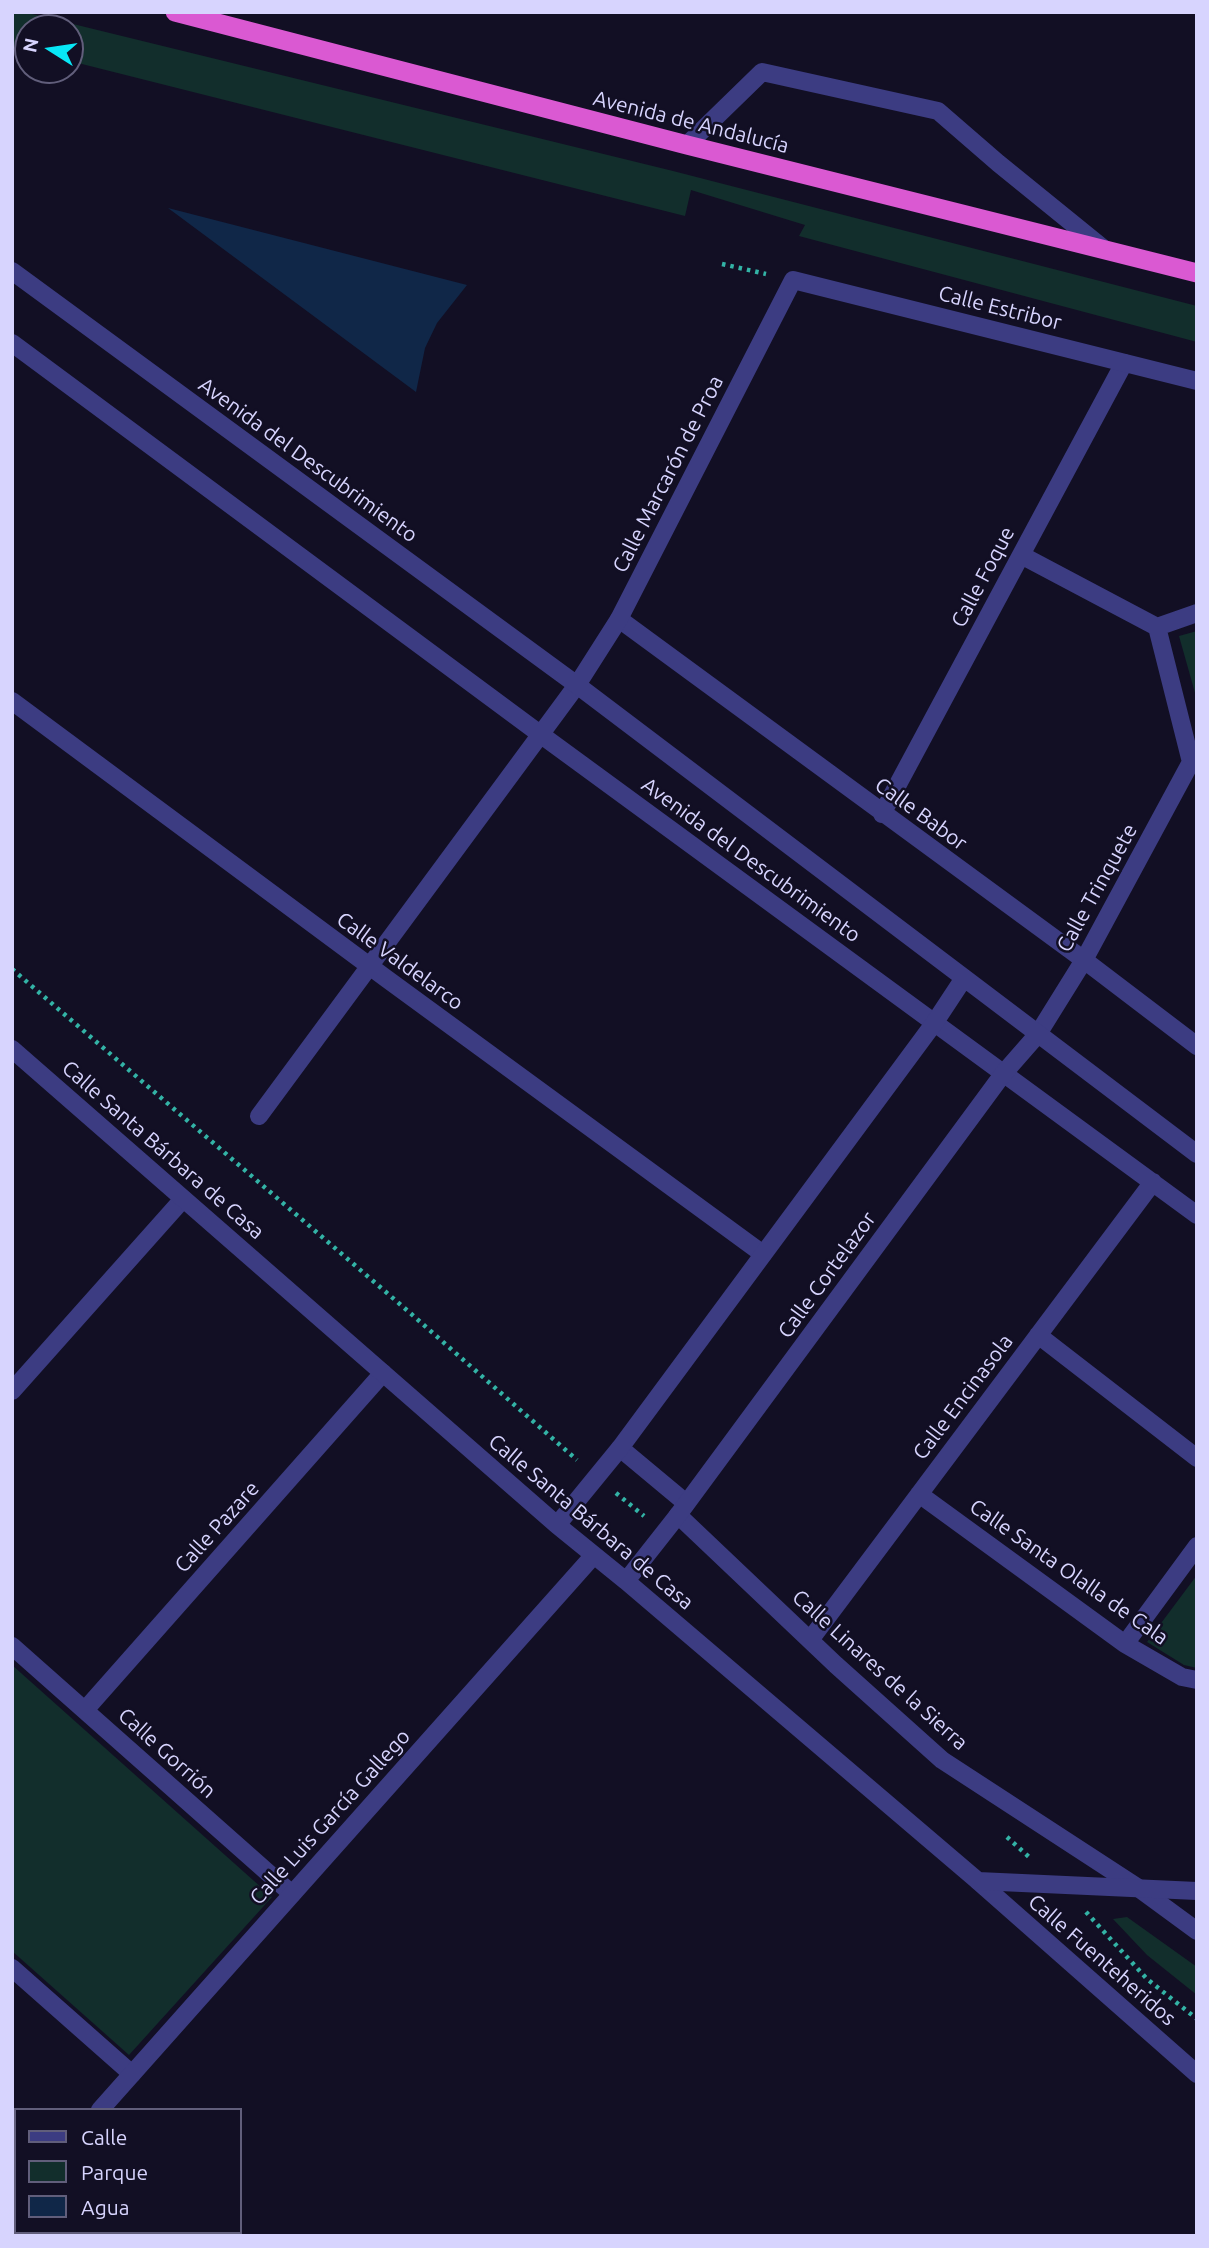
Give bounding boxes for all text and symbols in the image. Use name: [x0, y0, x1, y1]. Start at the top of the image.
north arrow: [14, 14, 84, 84]
text: N: [18, 36, 43, 54]
street label: Avenida de Andalucía: [591, 85, 791, 159]
street label: Calle Estribor: [936, 281, 1064, 335]
street label: Calle Marcarón de Proa: [607, 371, 729, 577]
street label: Avenida del Descubrimiento: [194, 372, 422, 548]
street label: Calle Foque: [946, 522, 1020, 632]
street label: Avenida del Descubrimiento: [637, 772, 865, 948]
street label: Calle Babor: [870, 772, 972, 856]
street label: Calle Trinquete: [1051, 819, 1143, 957]
street label: Calle Valdelarco: [332, 907, 468, 1015]
street label: Calle Santa Bárbara de Casa: [57, 1055, 269, 1245]
street label: Calle Cortelazor: [773, 1207, 881, 1343]
street label: Calle Encinasola: [908, 1329, 1018, 1465]
street label: Calle Santa Bárbara de Casa: [483, 1429, 699, 1615]
street label: Calle Pazare: [169, 1476, 265, 1578]
street label: Calle Santa Olalla de Cala: [965, 1494, 1173, 1650]
street label: Calle Linares de la Sierra: [787, 1585, 973, 1755]
street label: Calle Gorrión: [113, 1703, 221, 1803]
street label: Calle Luis García Gallego: [244, 1724, 416, 1910]
street label: Calle Fuenteheridos: [1023, 1889, 1181, 2031]
legend: [14, 2108, 242, 2234]
text: Calle: [81, 2125, 127, 2149]
text: Parque: [81, 2160, 148, 2184]
text: Agua: [81, 2195, 130, 2219]

